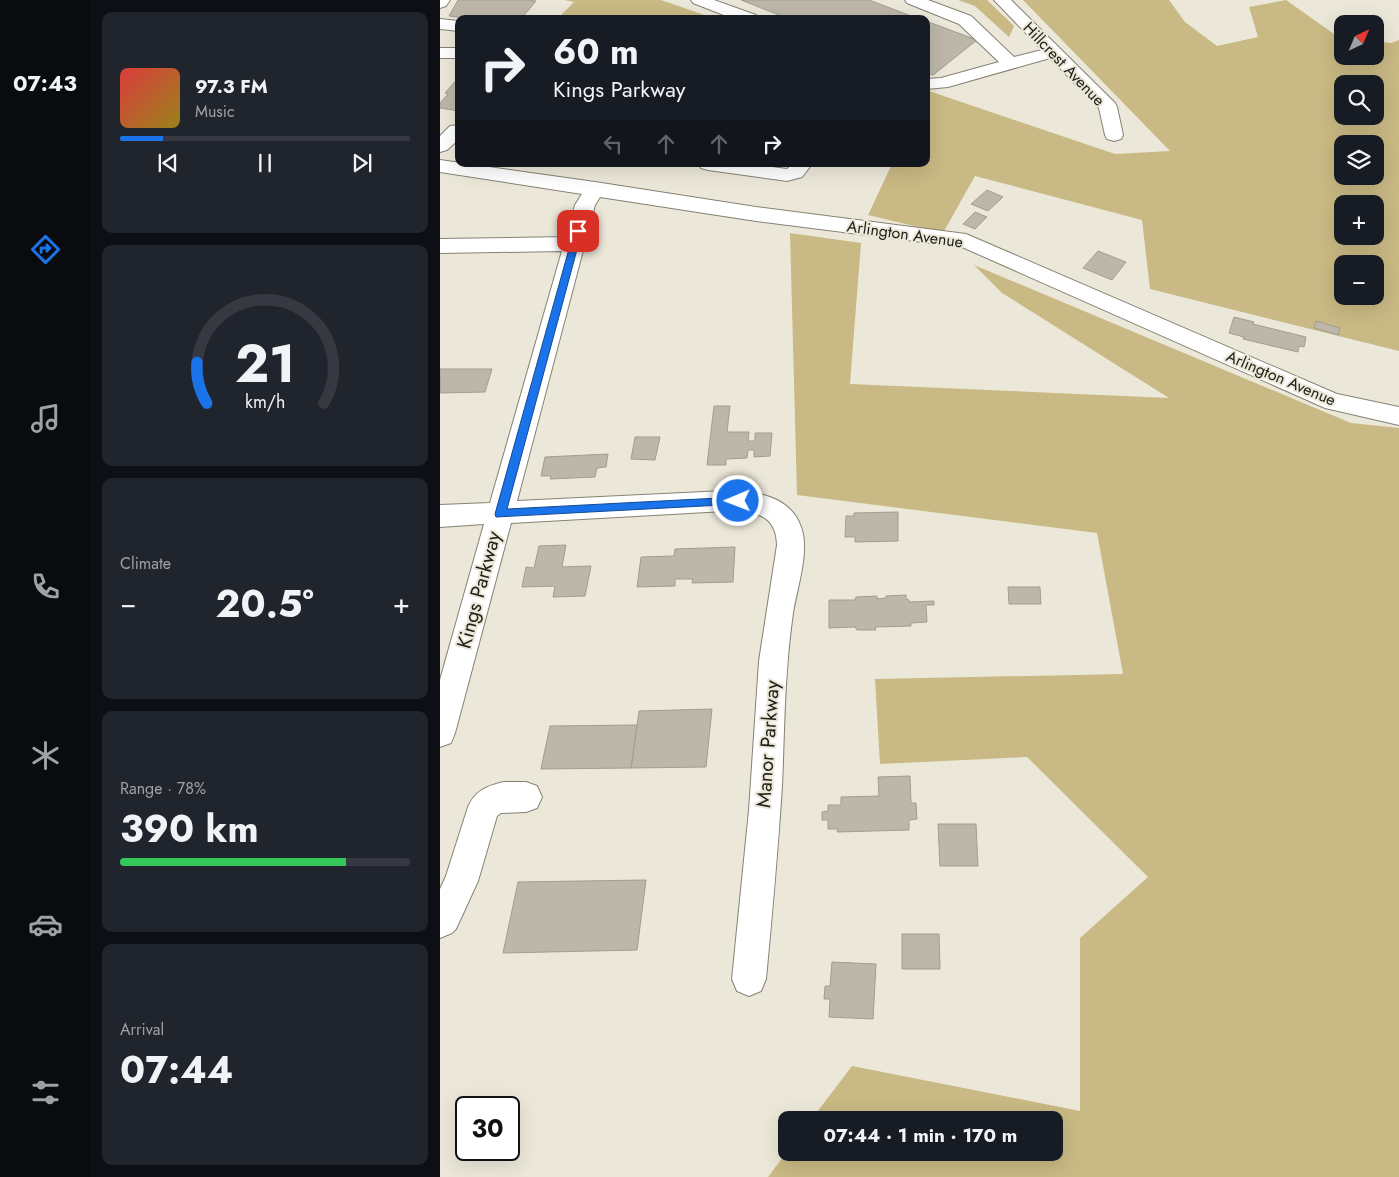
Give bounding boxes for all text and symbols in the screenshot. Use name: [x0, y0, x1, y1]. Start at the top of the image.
north arrow: [1334, 15, 1384, 65]
map controls: [1334, 15, 1384, 305]
street label: Hillcrest Avenue: [1018, 17, 1110, 111]
text: 60 m: [553, 27, 639, 77]
icon: right: [470, 35, 535, 100]
text: 07:43: [13, 67, 77, 99]
text: 97.3 FM: [195, 73, 268, 100]
text: Kings Parkway: [553, 73, 685, 105]
button: search: [1334, 75, 1384, 125]
text: Music: [195, 100, 235, 123]
icon: left: [599, 130, 627, 158]
icon: ahead: [652, 130, 680, 158]
icon: ahead: [705, 130, 733, 158]
icon: right: [758, 130, 786, 158]
button: layers: [1334, 135, 1384, 185]
icon: previous: [154, 149, 182, 177]
icon: pause: [251, 149, 279, 177]
icon: next: [348, 149, 376, 177]
button: +: [1334, 195, 1384, 245]
pin: [557, 210, 599, 252]
street label: Arlington Avenue: [845, 214, 965, 254]
icon: arrive: [564, 217, 592, 245]
icon: directions: [28, 232, 63, 267]
button: −: [1334, 255, 1384, 305]
text: 21: [235, 326, 295, 402]
street label: Arlington Avenue: [1223, 345, 1339, 411]
text: km/h: [245, 389, 285, 415]
icon: music: [28, 401, 63, 436]
position arrow: [711, 474, 763, 526]
street label: Kings Parkway: [449, 528, 509, 652]
text: Climate: [120, 552, 171, 575]
icon: phone: [28, 569, 63, 604]
text: 20.5°: [216, 576, 314, 631]
text: −: [120, 583, 137, 624]
text: +: [393, 583, 410, 624]
street label: Manor Parkway: [749, 679, 787, 809]
icon: climate: [28, 738, 63, 773]
text: Range · 78%: [120, 777, 206, 800]
text: 390 km: [120, 801, 259, 856]
icon: car: [28, 907, 63, 942]
text: Arrival: [120, 1018, 164, 1041]
text: 07:44: [120, 1042, 233, 1097]
icon: filters: [28, 1075, 63, 1110]
speed limit sign: 30: [455, 1096, 520, 1161]
text: 07:44 · 1 min · 170 m: [824, 1122, 1017, 1149]

